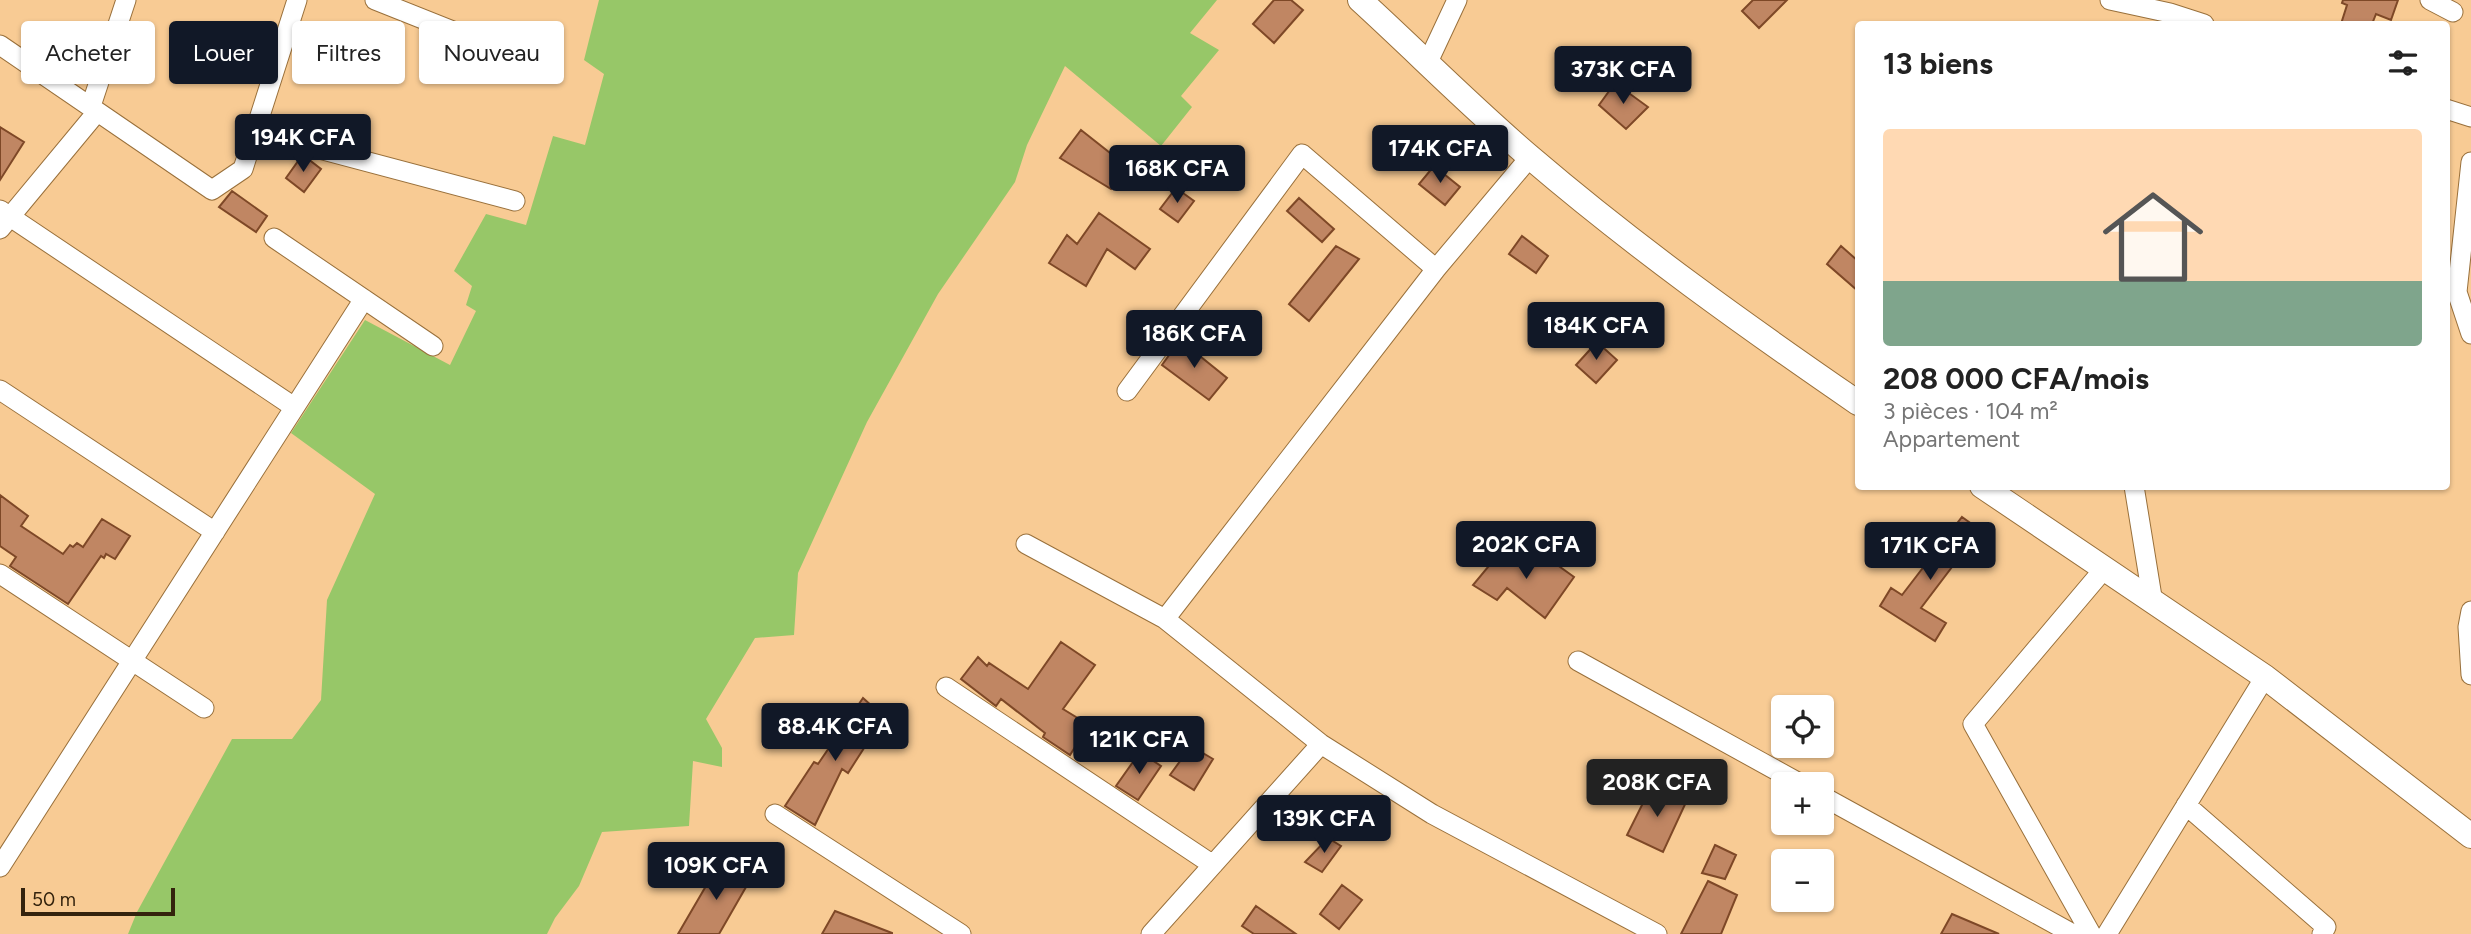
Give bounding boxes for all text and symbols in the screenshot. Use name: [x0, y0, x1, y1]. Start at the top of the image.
chip: Acheter: [21, 21, 155, 84]
chip: Louer: [169, 21, 278, 84]
chip: Filtres: [292, 21, 405, 84]
chip: Nouveau: [419, 21, 564, 84]
icon: filters: [2384, 44, 2422, 82]
text: 13 biens: [1883, 45, 1993, 82]
pin: 373K CFA: [1551, 46, 1695, 106]
text: 373K CFA: [1571, 55, 1676, 83]
pin: 194K CFA: [231, 114, 375, 174]
text: 194K CFA: [251, 123, 355, 151]
pin: 174K CFA: [1368, 125, 1512, 185]
text: 174K CFA: [1388, 134, 1492, 162]
pin: 168K CFA: [1105, 146, 1249, 205]
text: 168K CFA: [1125, 154, 1229, 182]
icon: home: [2090, 174, 2216, 300]
pin: 184K CFA: [1524, 302, 1668, 362]
pin: 186K CFA: [1122, 310, 1266, 370]
text: 184K CFA: [1544, 311, 1648, 339]
text: 186K CFA: [1142, 319, 1246, 347]
text: 208 000 CFA/mois: [1883, 360, 2149, 397]
text: 3 pièces · 104 m²: [1883, 397, 2058, 425]
text: Appartement: [1883, 425, 2020, 453]
pin: 202K CFA: [1454, 522, 1598, 581]
pin: 171K CFA: [1858, 522, 2002, 582]
text: 202K CFA: [1472, 530, 1580, 558]
text: 171K CFA: [1881, 531, 1979, 559]
map controls: [1771, 695, 1834, 912]
button: locate: [1771, 695, 1834, 758]
pin: 88.4K CFA: [755, 704, 915, 763]
text: 88.4K CFA: [777, 712, 893, 740]
pin: 121K CFA: [1067, 716, 1211, 776]
text: 121K CFA: [1089, 725, 1189, 753]
pin: 208K CFA: [1585, 760, 1729, 819]
text: 208K CFA: [1603, 768, 1711, 796]
button: +: [1771, 772, 1834, 835]
pin: 139K CFA: [1252, 796, 1396, 855]
text: 139K CFA: [1273, 804, 1375, 832]
pin: 109K CFA: [644, 842, 788, 902]
button: −: [1771, 849, 1834, 912]
text: 109K CFA: [664, 851, 768, 879]
scale bar: [21, 885, 175, 917]
text: 50 m: [32, 888, 76, 911]

